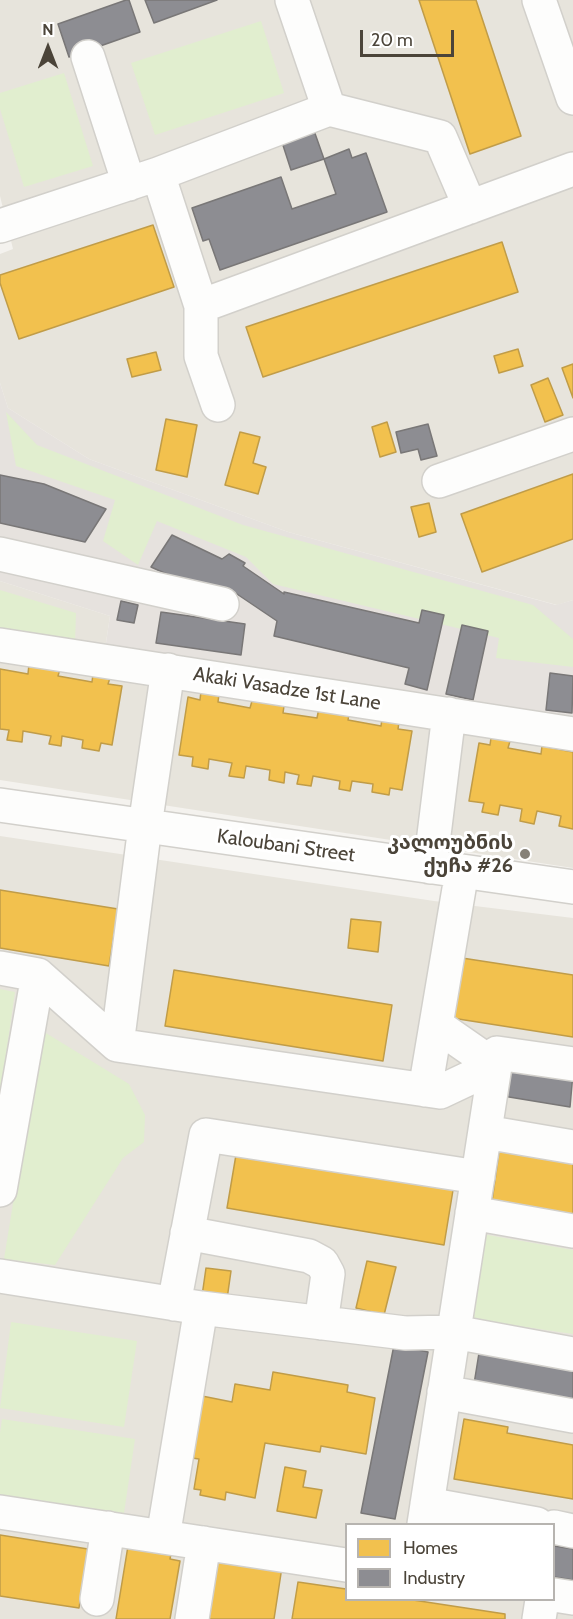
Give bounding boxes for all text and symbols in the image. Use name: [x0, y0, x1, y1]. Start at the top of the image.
north arrow: [18, 18, 78, 78]
scale bar: [363, 18, 458, 56]
text: N: [42, 20, 54, 39]
text: 20 m: [371, 29, 413, 51]
street label: Akaki Vasadze 1st Lane: [192, 662, 382, 716]
street label: Kaloubani Street: [215, 824, 357, 868]
place label: კალოუბნის ქუჩა #26: [387, 831, 513, 878]
marker: კალოუბნის ქუჩა #26: [518, 847, 532, 861]
legend: [345, 1523, 555, 1601]
text: Homes: [403, 1537, 458, 1559]
text: Industry: [403, 1567, 465, 1589]

